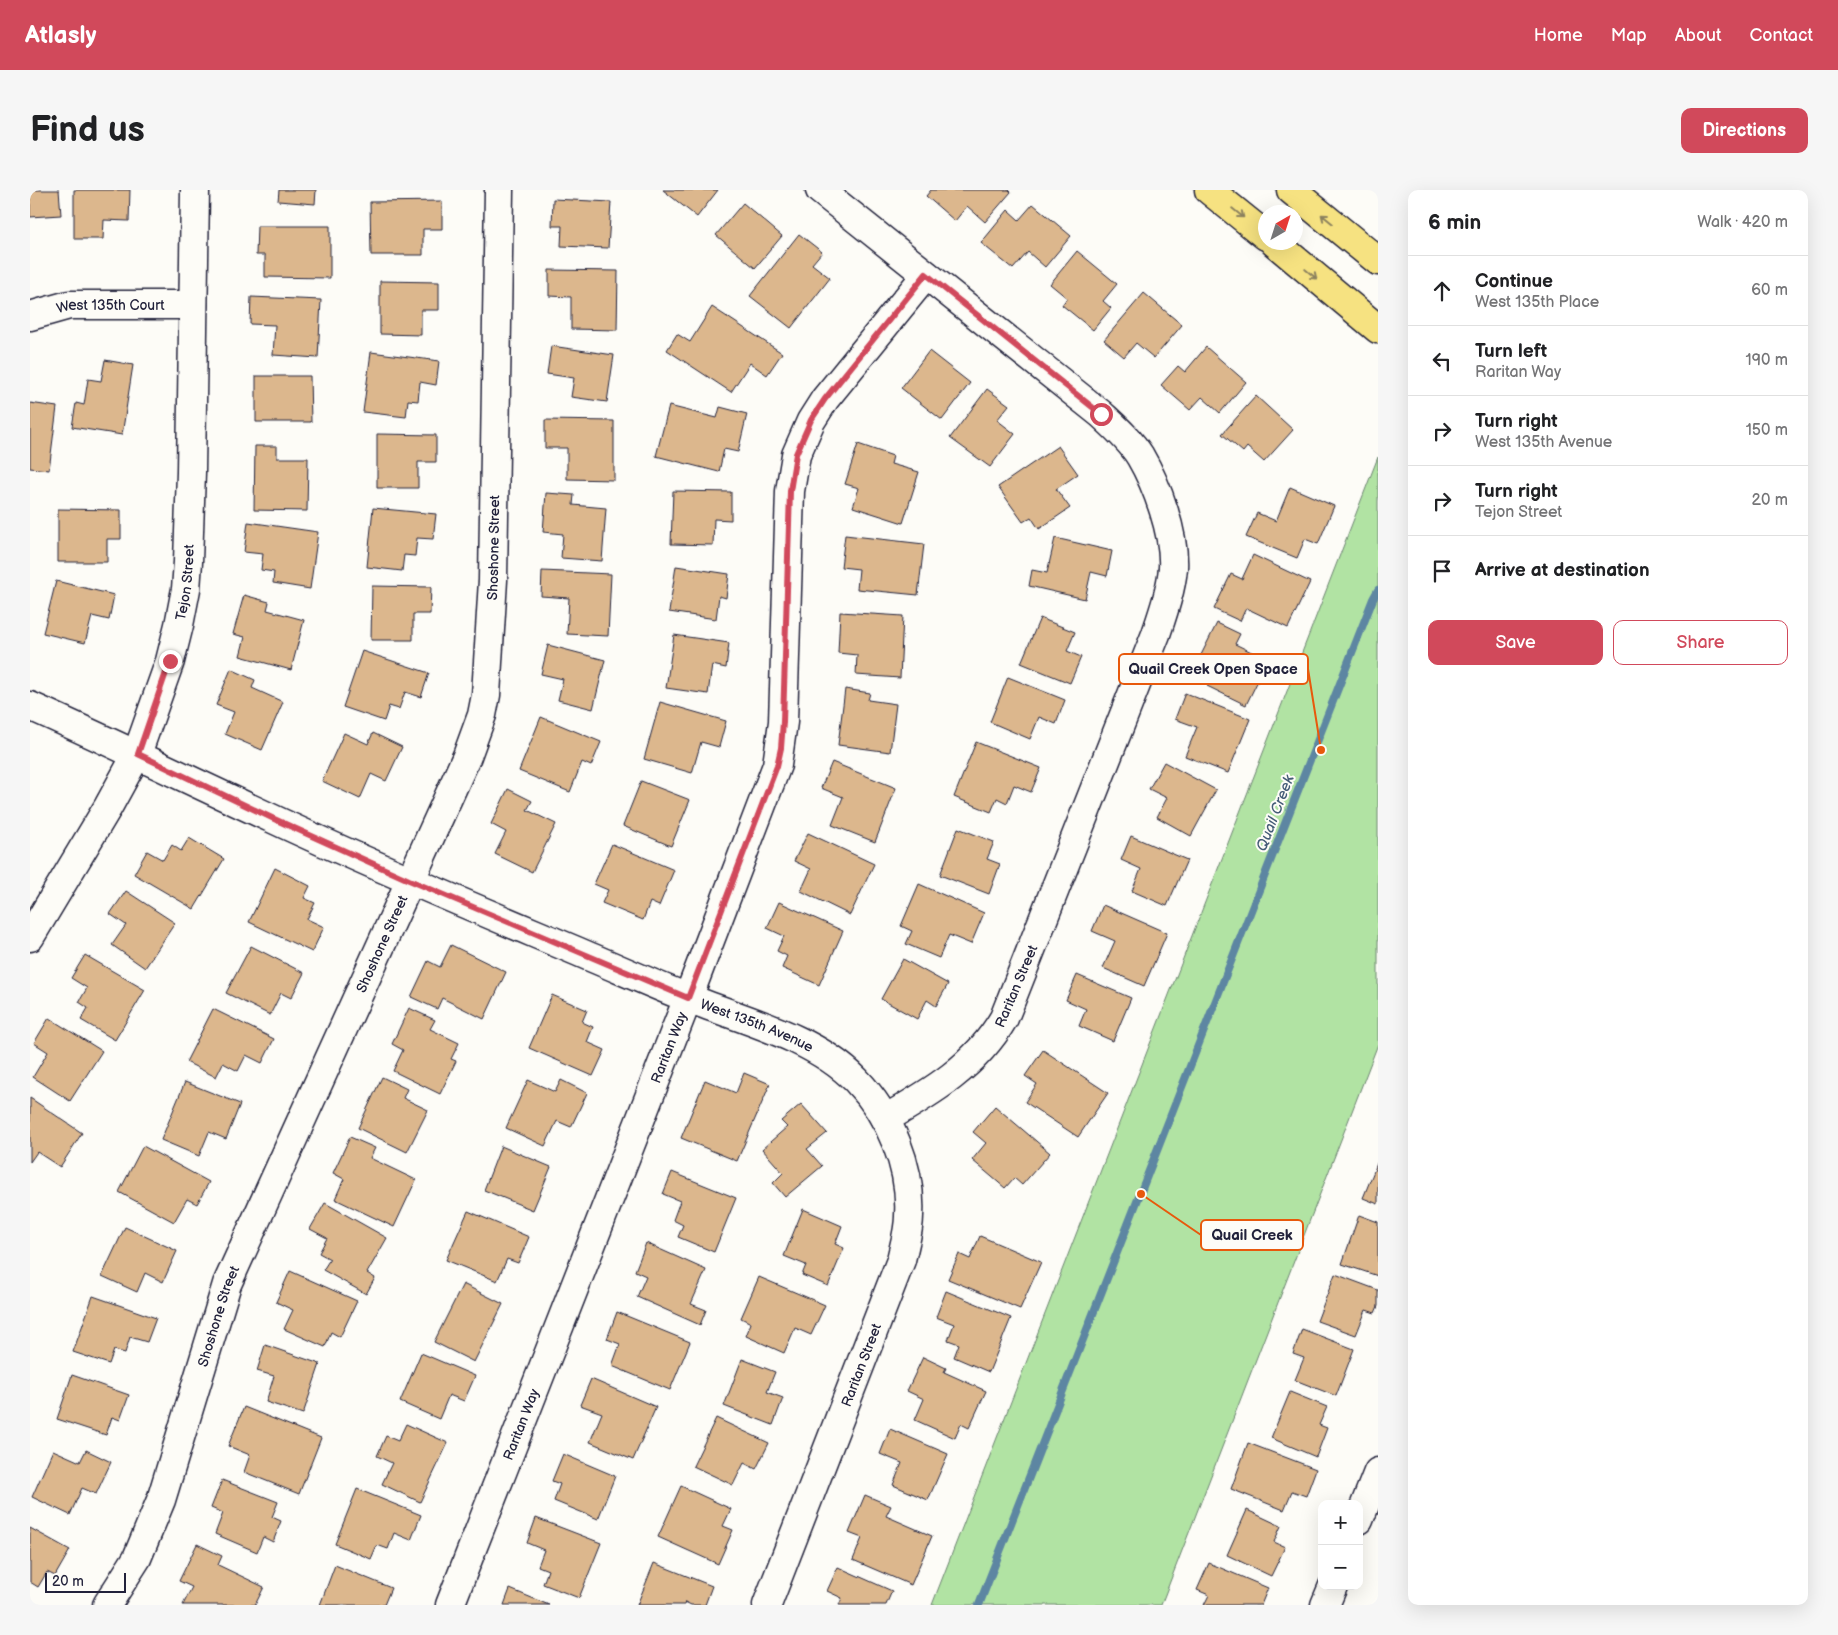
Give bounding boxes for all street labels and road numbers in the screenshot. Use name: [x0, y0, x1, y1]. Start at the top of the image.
street label: West 135th Court: [55, 297, 165, 317]
street label: Shoshone Street: [484, 494, 503, 601]
street label: Tejon Street: [172, 543, 198, 622]
street label: Shoshone Street: [353, 892, 412, 995]
street label: Raritan Street: [991, 942, 1042, 1030]
street label: West 135th Avenue: [698, 995, 816, 1056]
street label: Raritan Way: [647, 1009, 691, 1086]
street label: Shoshone Street: [194, 1263, 243, 1369]
street label: Raritan Street: [838, 1320, 885, 1409]
street label: Raritan Way: [500, 1386, 543, 1463]

